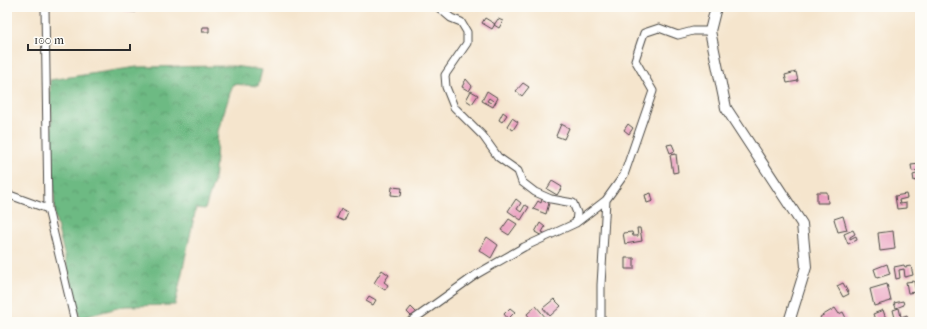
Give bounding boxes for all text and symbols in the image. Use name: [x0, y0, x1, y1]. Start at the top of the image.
scale bar: [28, 26, 130, 52]
text: 100 m: [34, 33, 64, 47]

